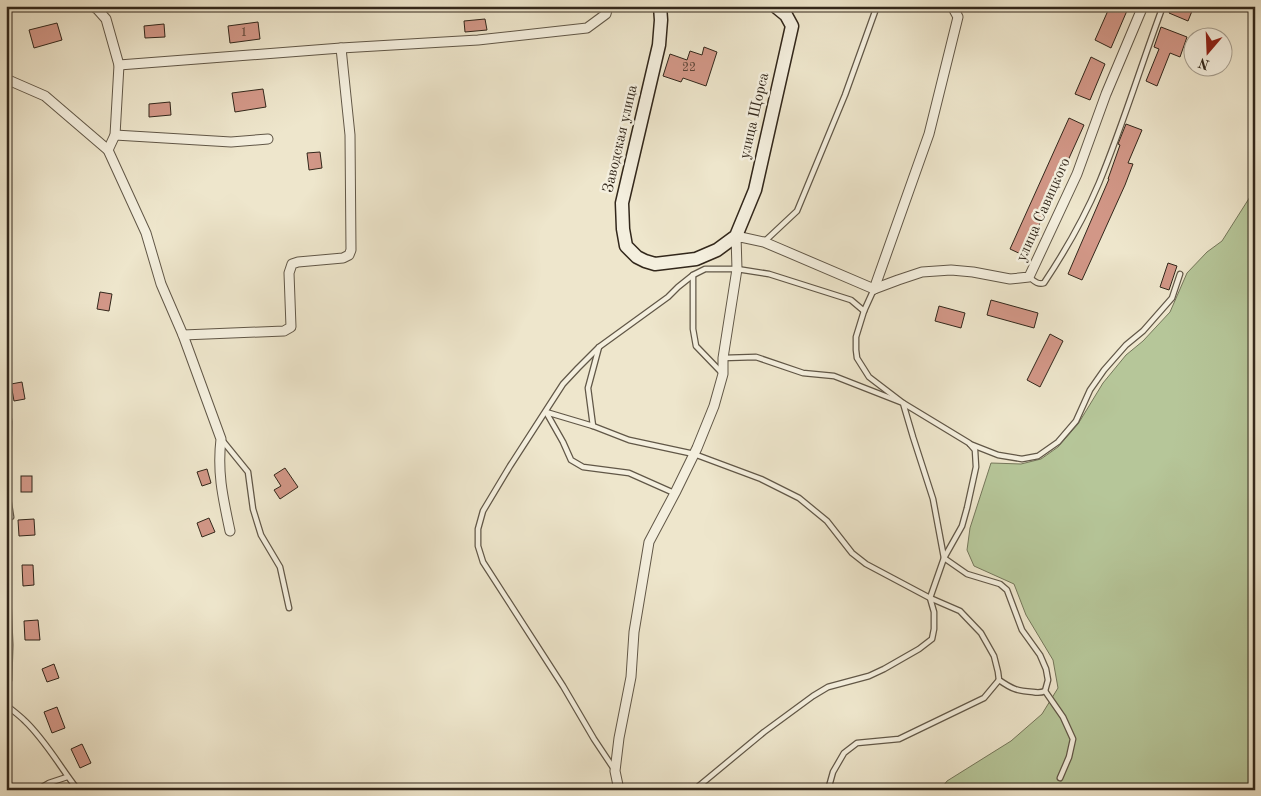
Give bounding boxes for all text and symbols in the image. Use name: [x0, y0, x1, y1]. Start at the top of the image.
house number: 1: [241, 27, 247, 39]
north arrow: [1184, 28, 1234, 78]
text: N: [1196, 55, 1211, 72]
house number: 22: [682, 62, 696, 74]
street label: улица Щорса: [738, 71, 772, 161]
street label: Заводская улица: [601, 83, 641, 194]
street label: улица Савицкого: [1014, 156, 1074, 264]

